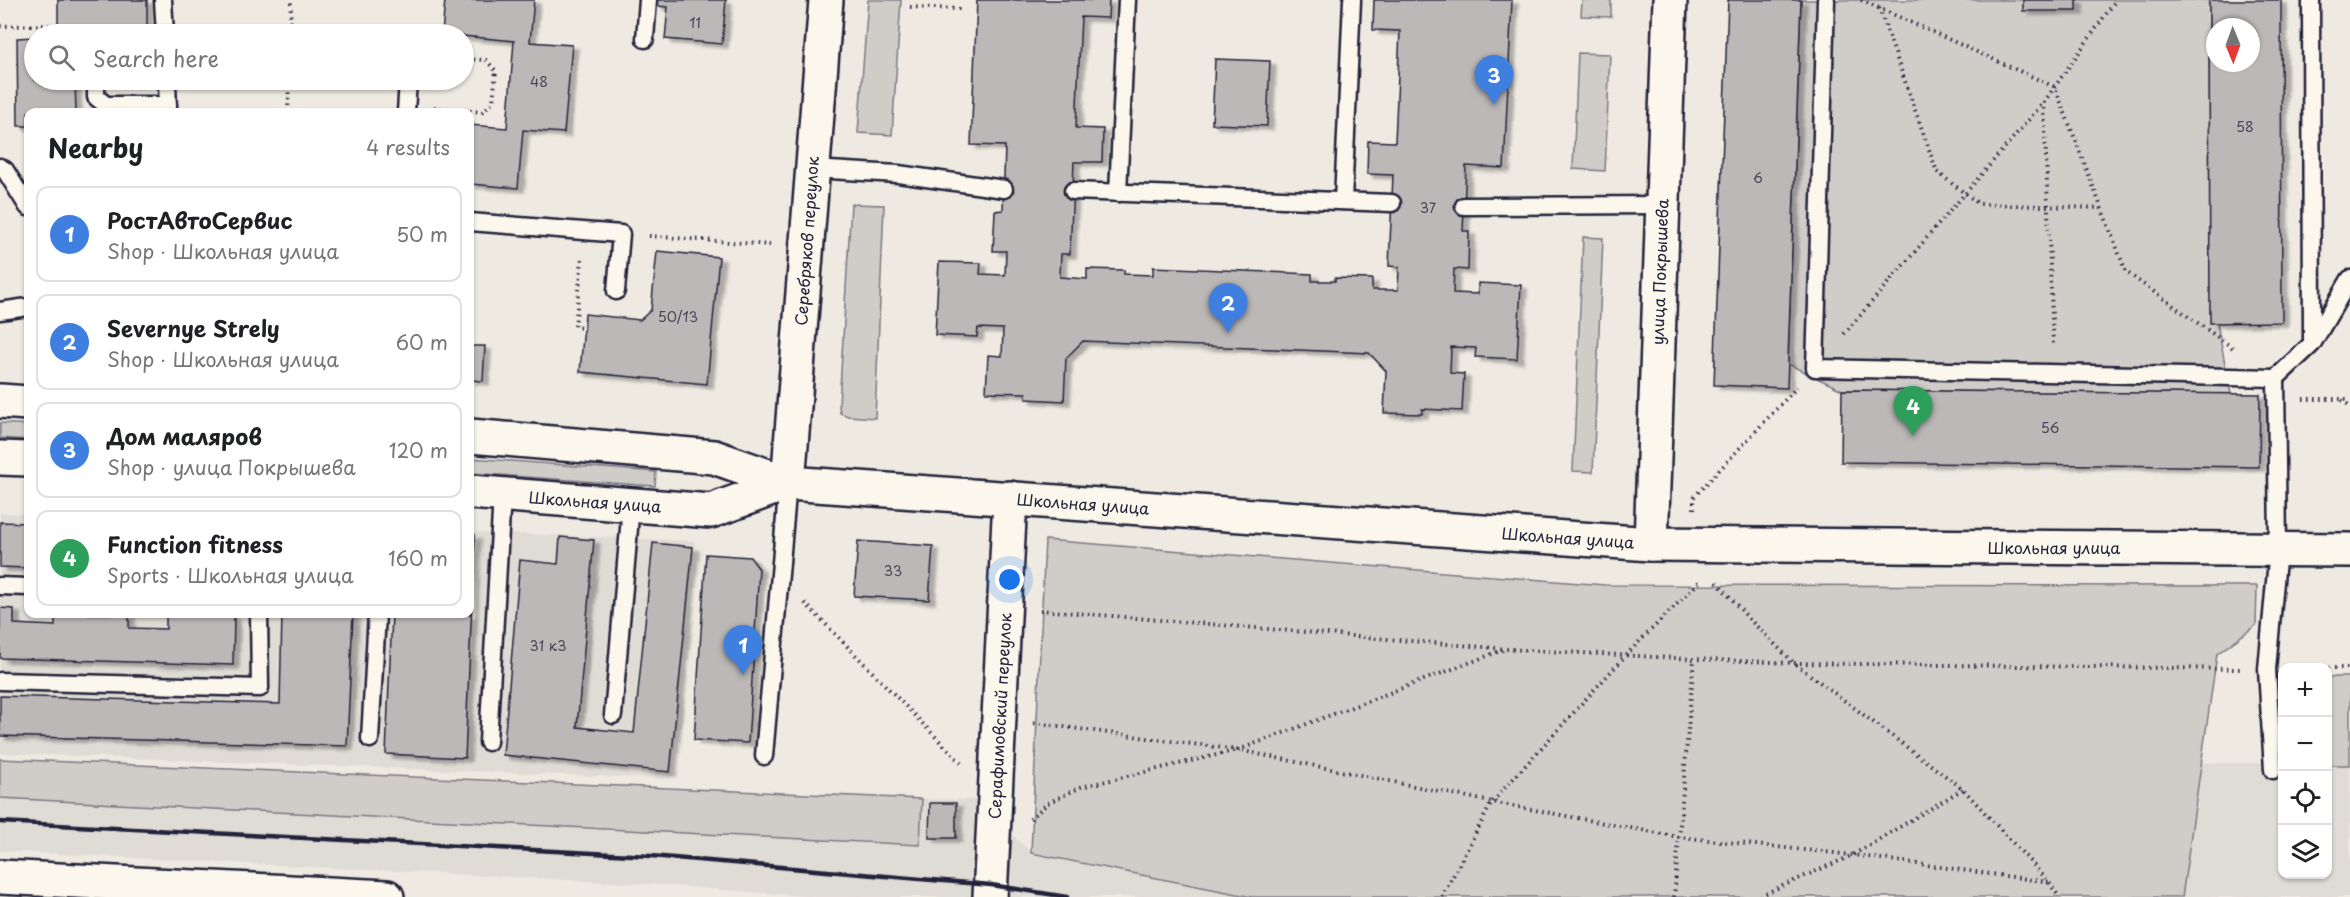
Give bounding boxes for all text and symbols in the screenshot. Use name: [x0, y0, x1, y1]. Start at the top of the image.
house number: 11: [689, 12, 701, 33]
north arrow: [2206, 18, 2260, 72]
search box: [24, 24, 474, 90]
icon: search: [45, 41, 78, 74]
text: Search here: [93, 41, 219, 74]
pin: 3: [1474, 56, 1514, 105]
house number: 48: [530, 71, 548, 92]
house number: 58: [2236, 116, 2254, 137]
text: Nearby: [48, 128, 143, 167]
text: 4 results: [366, 132, 450, 162]
street label: Серебряков переулок: [788, 155, 824, 326]
house number: 6: [1753, 167, 1763, 188]
house number: 37: [1420, 197, 1437, 218]
street label: улица Покрышева: [1644, 198, 1674, 346]
text: РостАвтоСервис: [107, 203, 293, 236]
text: 1: [65, 219, 74, 249]
text: 50 m: [396, 219, 448, 249]
text: Shop · Школьная улица: [107, 236, 339, 266]
pin: 2: [1208, 284, 1248, 333]
house number: 50/13: [658, 306, 698, 327]
text: Severnye Strely: [107, 311, 280, 344]
text: 2: [62, 327, 77, 357]
text: 60 m: [396, 327, 448, 357]
text: Shop · Школьная улица: [107, 344, 339, 374]
pin: 4: [1894, 386, 1932, 436]
house number: 56: [2041, 417, 2060, 438]
text: Дом маляров: [107, 419, 262, 452]
text: 3: [63, 435, 76, 465]
text: 120 m: [389, 435, 448, 465]
text: Shop · улица Покрышева: [107, 452, 356, 482]
street label: Школьная улица: [528, 484, 662, 518]
street label: Школьная улица: [1016, 486, 1150, 520]
street label: Школьная улица: [1501, 520, 1635, 554]
text: Function fitness: [107, 527, 283, 560]
street label: Школьная улица: [1988, 535, 2120, 559]
text: 4: [63, 543, 76, 573]
text: 160 m: [388, 543, 448, 573]
text: Sports · Школьная улица: [107, 560, 354, 590]
house number: 33: [884, 560, 902, 581]
your location: [995, 565, 1024, 594]
street label: Серафимовский переулок: [982, 612, 1016, 820]
pin: 1: [724, 626, 762, 675]
house number: 31 к3: [530, 635, 566, 656]
map controls: [2278, 663, 2332, 879]
button: +: [2278, 663, 2332, 717]
button: −: [2278, 717, 2332, 771]
button: locate: [2278, 771, 2332, 825]
button: layers: [2278, 825, 2332, 879]

